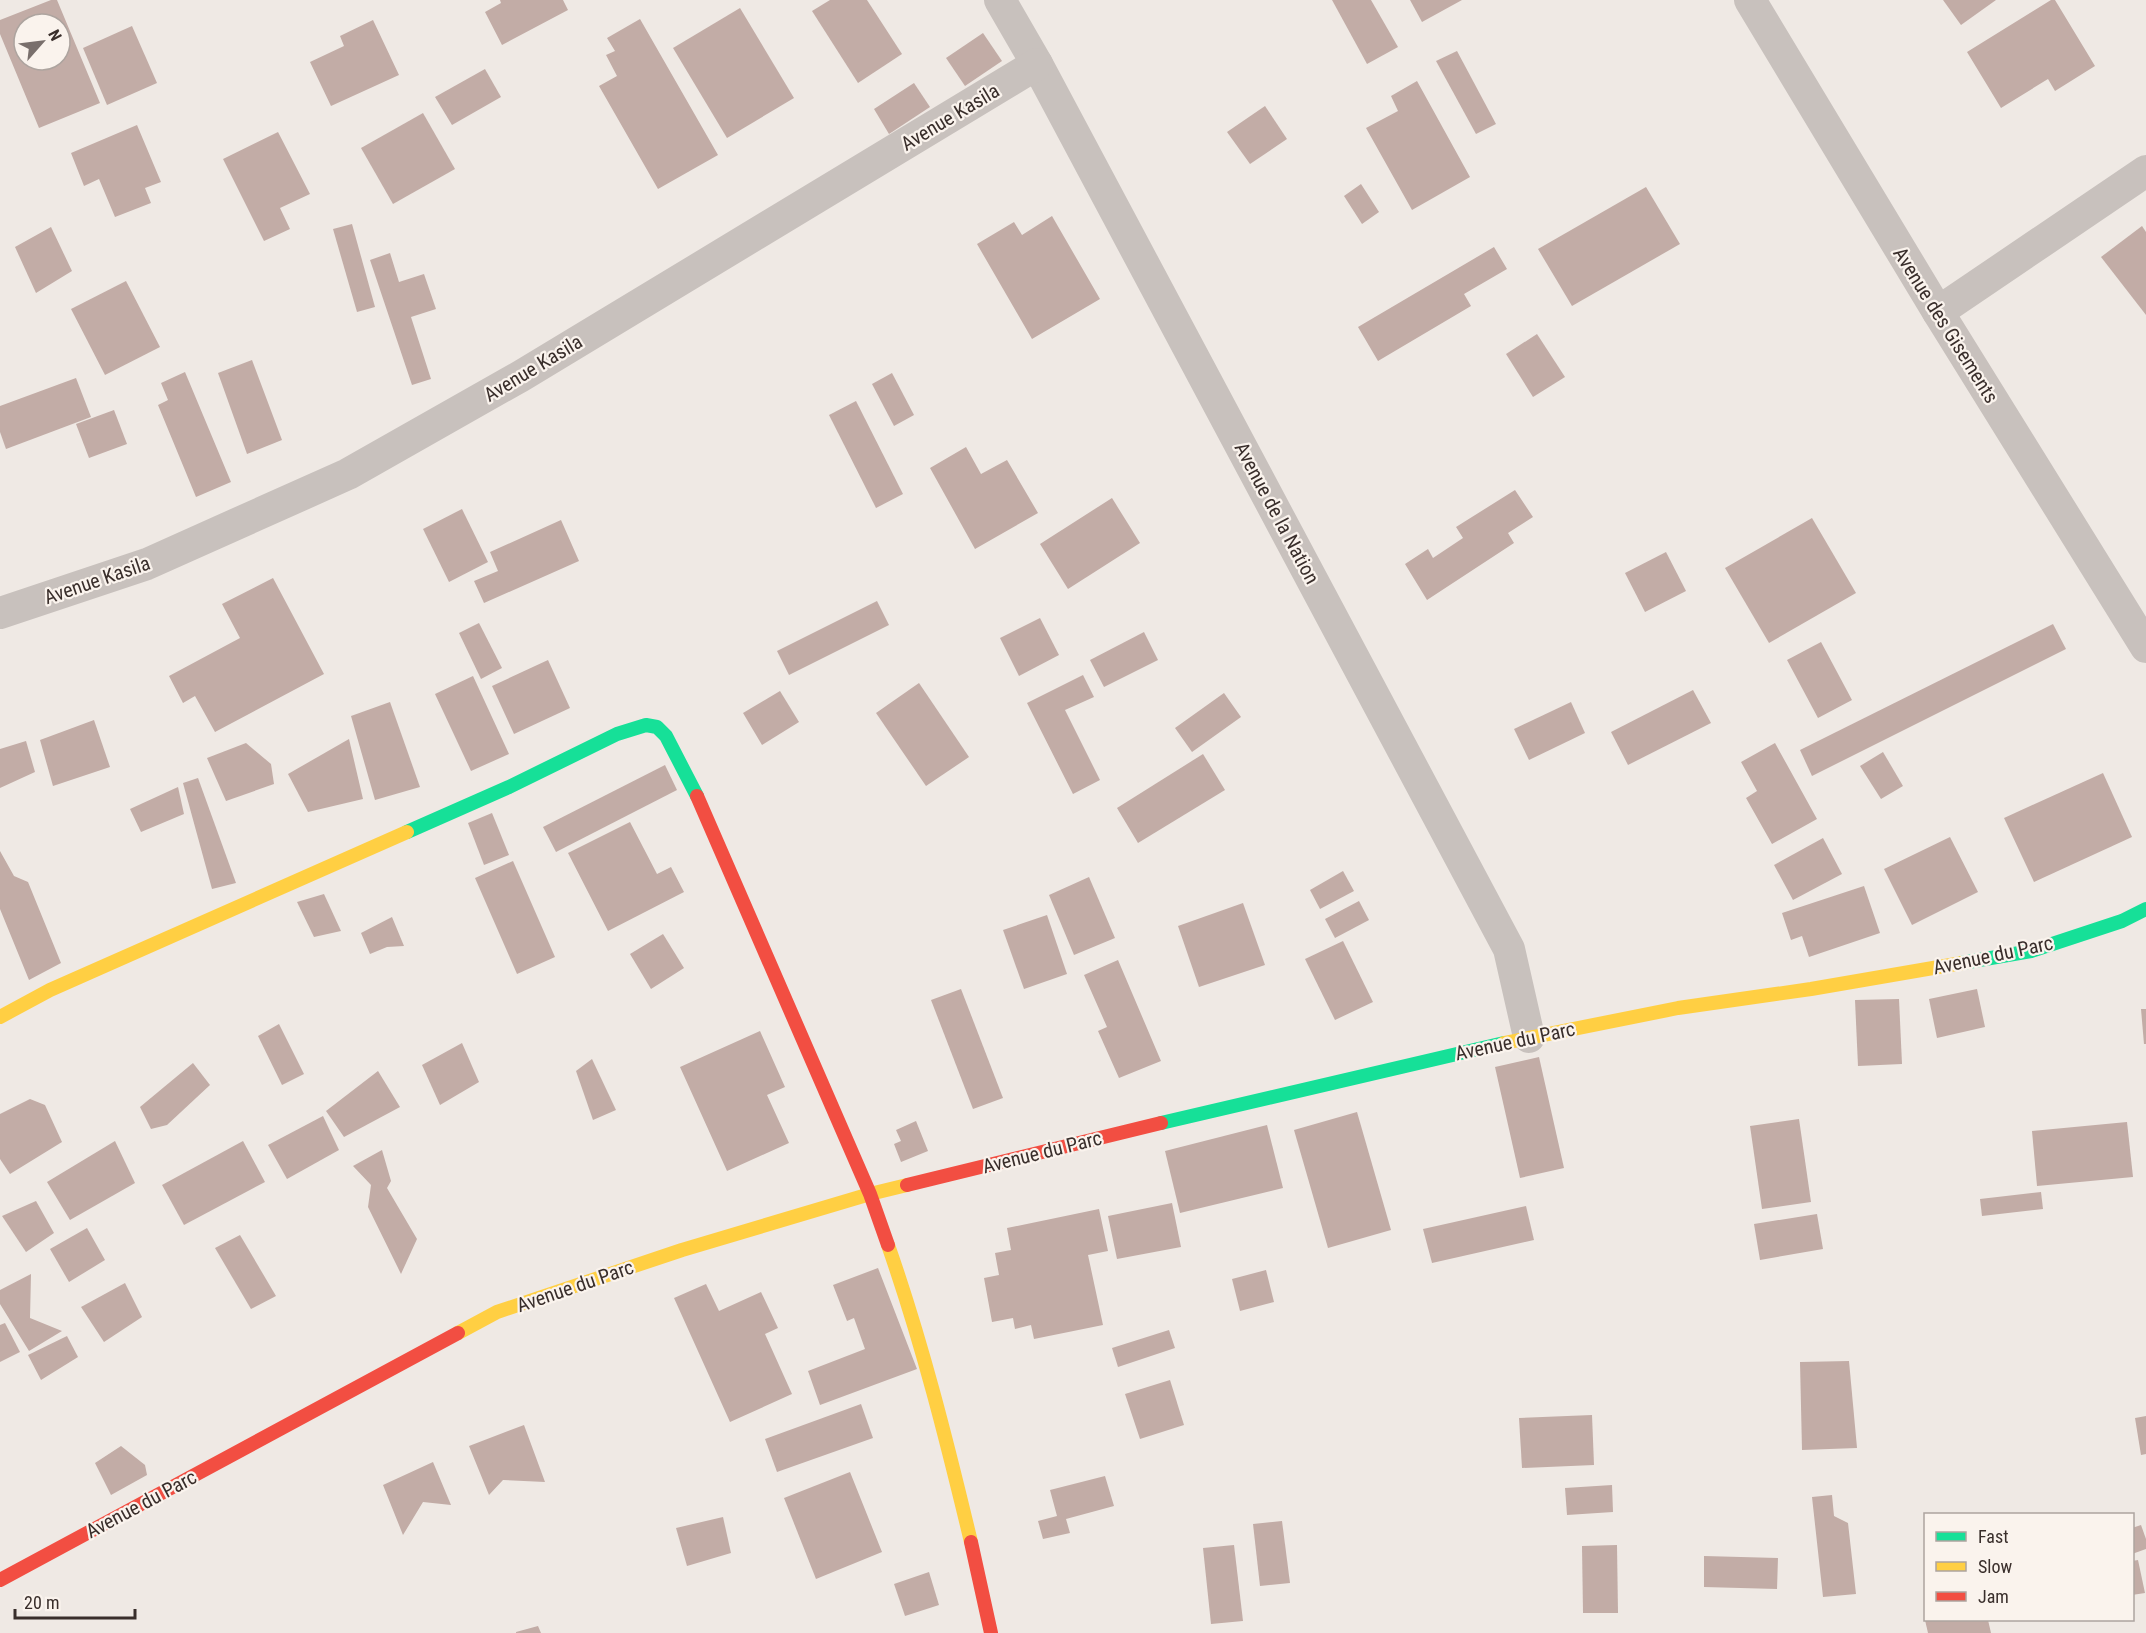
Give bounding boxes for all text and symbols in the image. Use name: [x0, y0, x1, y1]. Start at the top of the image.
north arrow: [12, 12, 72, 72]
text: N: [44, 26, 65, 44]
street label: Avenue Kasila: [896, 78, 1004, 156]
street label: Avenue des Gisements: [1888, 243, 2004, 407]
street label: Avenue Kasila: [479, 329, 587, 407]
street label: Avenue de la Nation: [1230, 438, 1324, 588]
street label: Avenue Kasila: [41, 551, 153, 609]
street label: Avenue du Parc: [1931, 931, 2055, 979]
street label: Avenue du Parc: [1453, 1017, 1577, 1065]
street label: Avenue du Parc: [980, 1126, 1104, 1178]
street label: Avenue du Parc: [513, 1255, 637, 1317]
street label: Avenue du Parc: [81, 1465, 201, 1543]
legend: [1924, 1513, 2134, 1621]
text: Fast: [1978, 1526, 2009, 1547]
text: Slow: [1978, 1556, 2013, 1577]
scale bar: [15, 1582, 135, 1620]
text: Jam: [1978, 1586, 2009, 1607]
text: 20 m: [24, 1592, 59, 1613]

